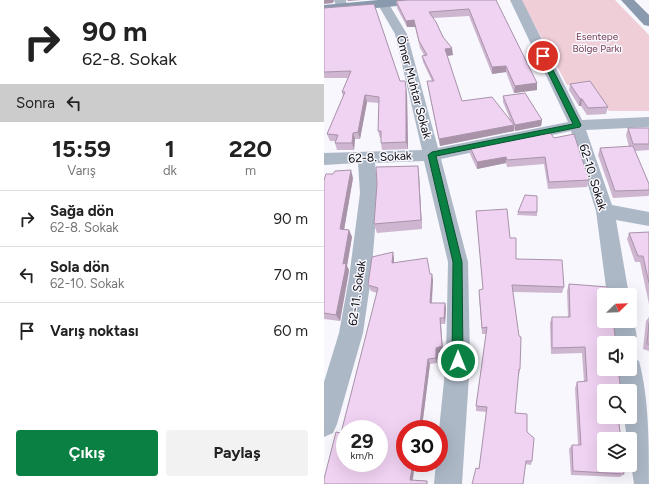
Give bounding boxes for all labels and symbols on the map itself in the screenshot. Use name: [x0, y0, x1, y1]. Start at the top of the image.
park label: Esentepe Bölge Parkı: [572, 30, 622, 55]
street label: Ömer Muhtar Sokak: [393, 34, 435, 140]
pin: [526, 39, 560, 73]
street label: 62-10. Sokak: [576, 142, 610, 212]
street label: 62-8. Sokak: [348, 148, 412, 166]
street label: 62-11. Sokak: [345, 259, 369, 327]
north arrow: [597, 288, 637, 328]
position arrow: [437, 340, 479, 382]
speed limit sign: 30: [396, 420, 448, 472]

